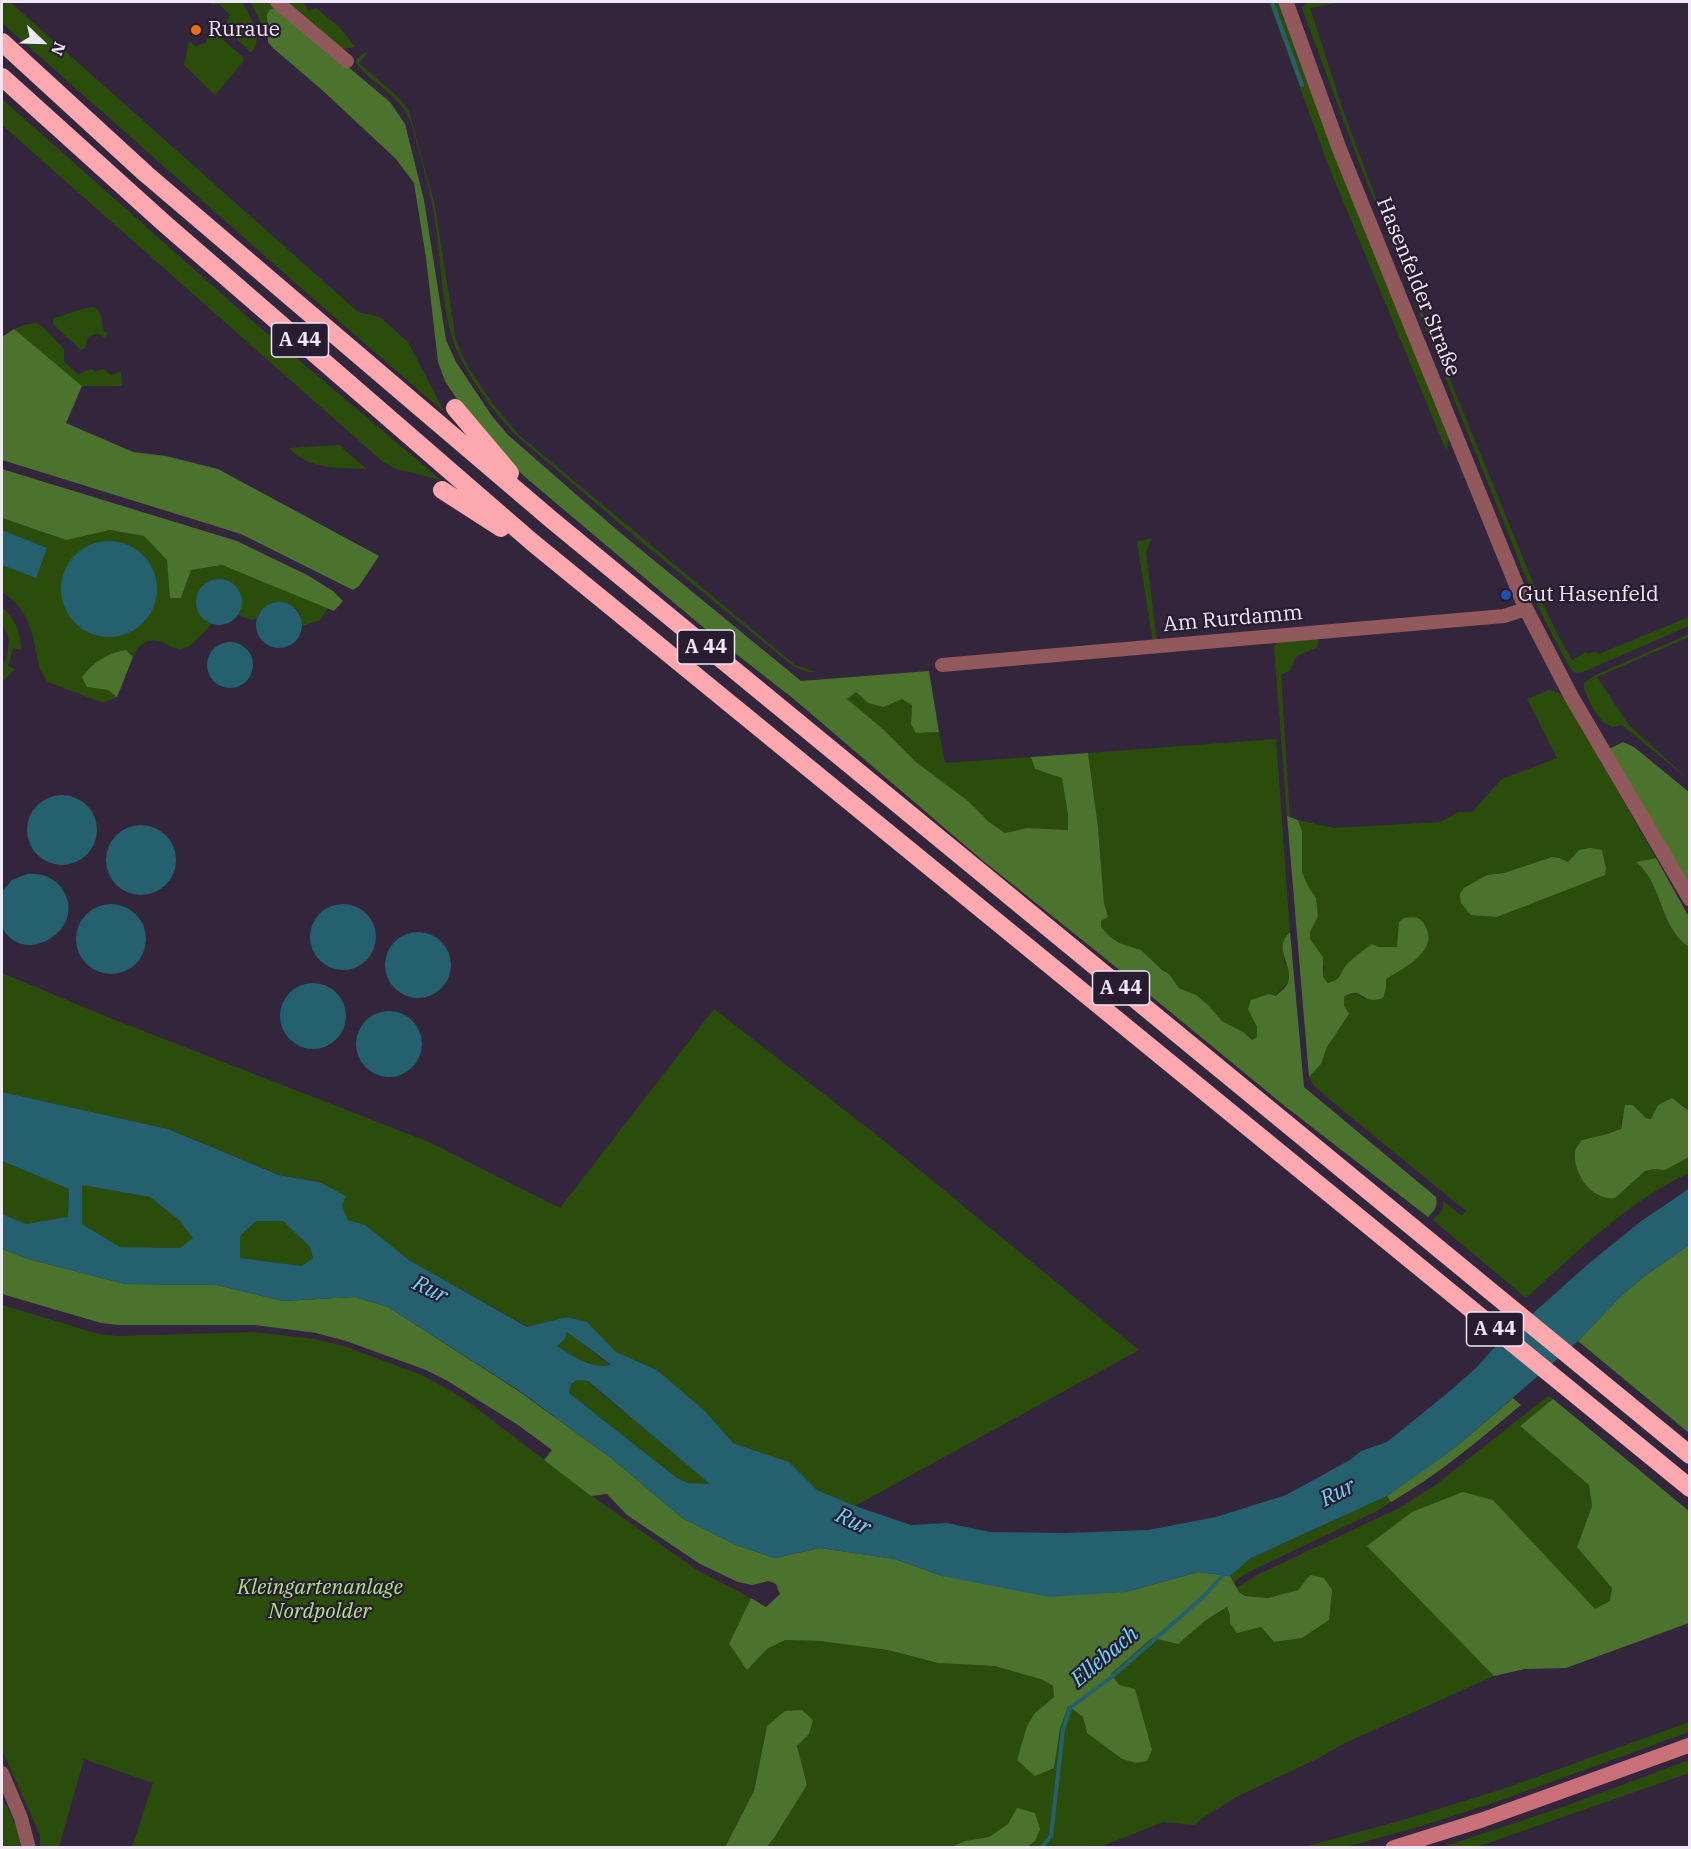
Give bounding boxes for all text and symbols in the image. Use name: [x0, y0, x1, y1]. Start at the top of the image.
north arrow: [12, 12, 72, 72]
place label: Ruraue: [208, 17, 280, 43]
marker: Ruraue: [189, 23, 203, 37]
text: N: [47, 39, 70, 59]
street label: Hasenfelder Straße: [1371, 194, 1465, 380]
road number: A 44: [272, 323, 328, 357]
place label: Gut Hasenfeld: [1518, 582, 1659, 608]
marker: Gut Hasenfeld: [1499, 588, 1513, 602]
street label: Am Rurdamm: [1162, 600, 1304, 638]
road number: A 44: [678, 630, 734, 664]
road number: A 44: [1092, 971, 1150, 1005]
water label: Rur: [408, 1270, 452, 1310]
road number: A 44: [1466, 1312, 1524, 1346]
water label: Rur: [1316, 1473, 1360, 1513]
water label: Rur: [831, 1503, 875, 1541]
park label: Kleingartenanlage Nordpolder: [237, 1575, 403, 1625]
water label: Ellebach: [1066, 1621, 1144, 1693]

